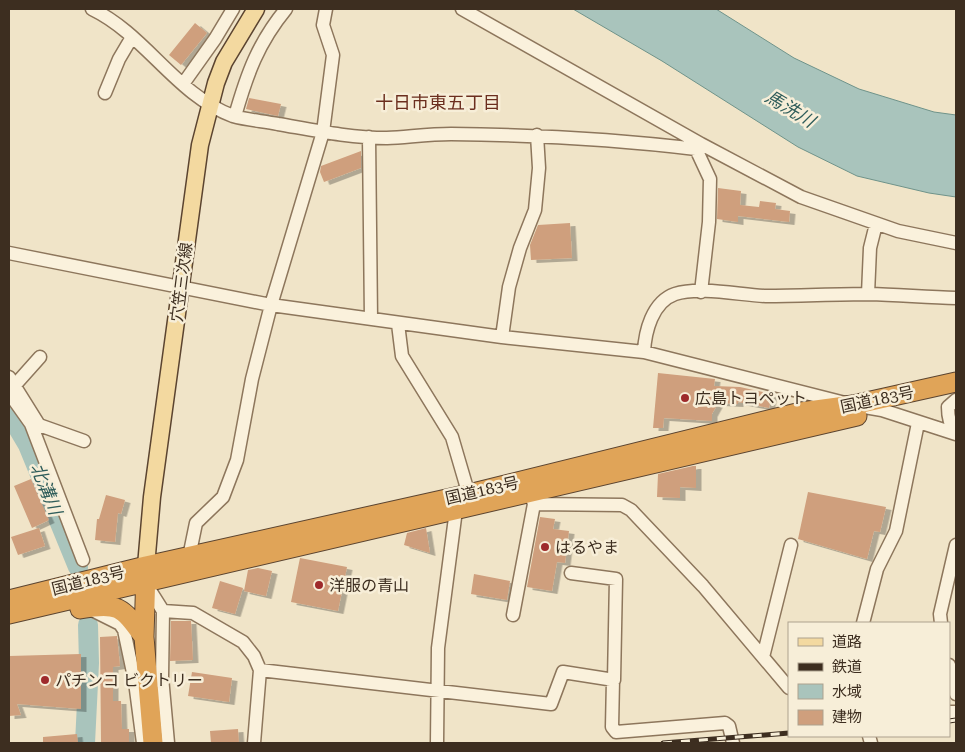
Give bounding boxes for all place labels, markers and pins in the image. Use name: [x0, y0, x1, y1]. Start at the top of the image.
place label: 広島トヨペット: [695, 389, 807, 408]
marker: 広島トヨペット: [679, 392, 691, 404]
place label: はるやま: [555, 538, 619, 557]
marker: はるやま: [539, 541, 551, 553]
place label: 洋服の青山: [329, 576, 409, 595]
marker: 洋服の青山: [313, 579, 325, 591]
place label: パチンコ ビクトリー: [55, 671, 203, 690]
marker: パチンコ ビクトリー: [39, 674, 51, 686]

